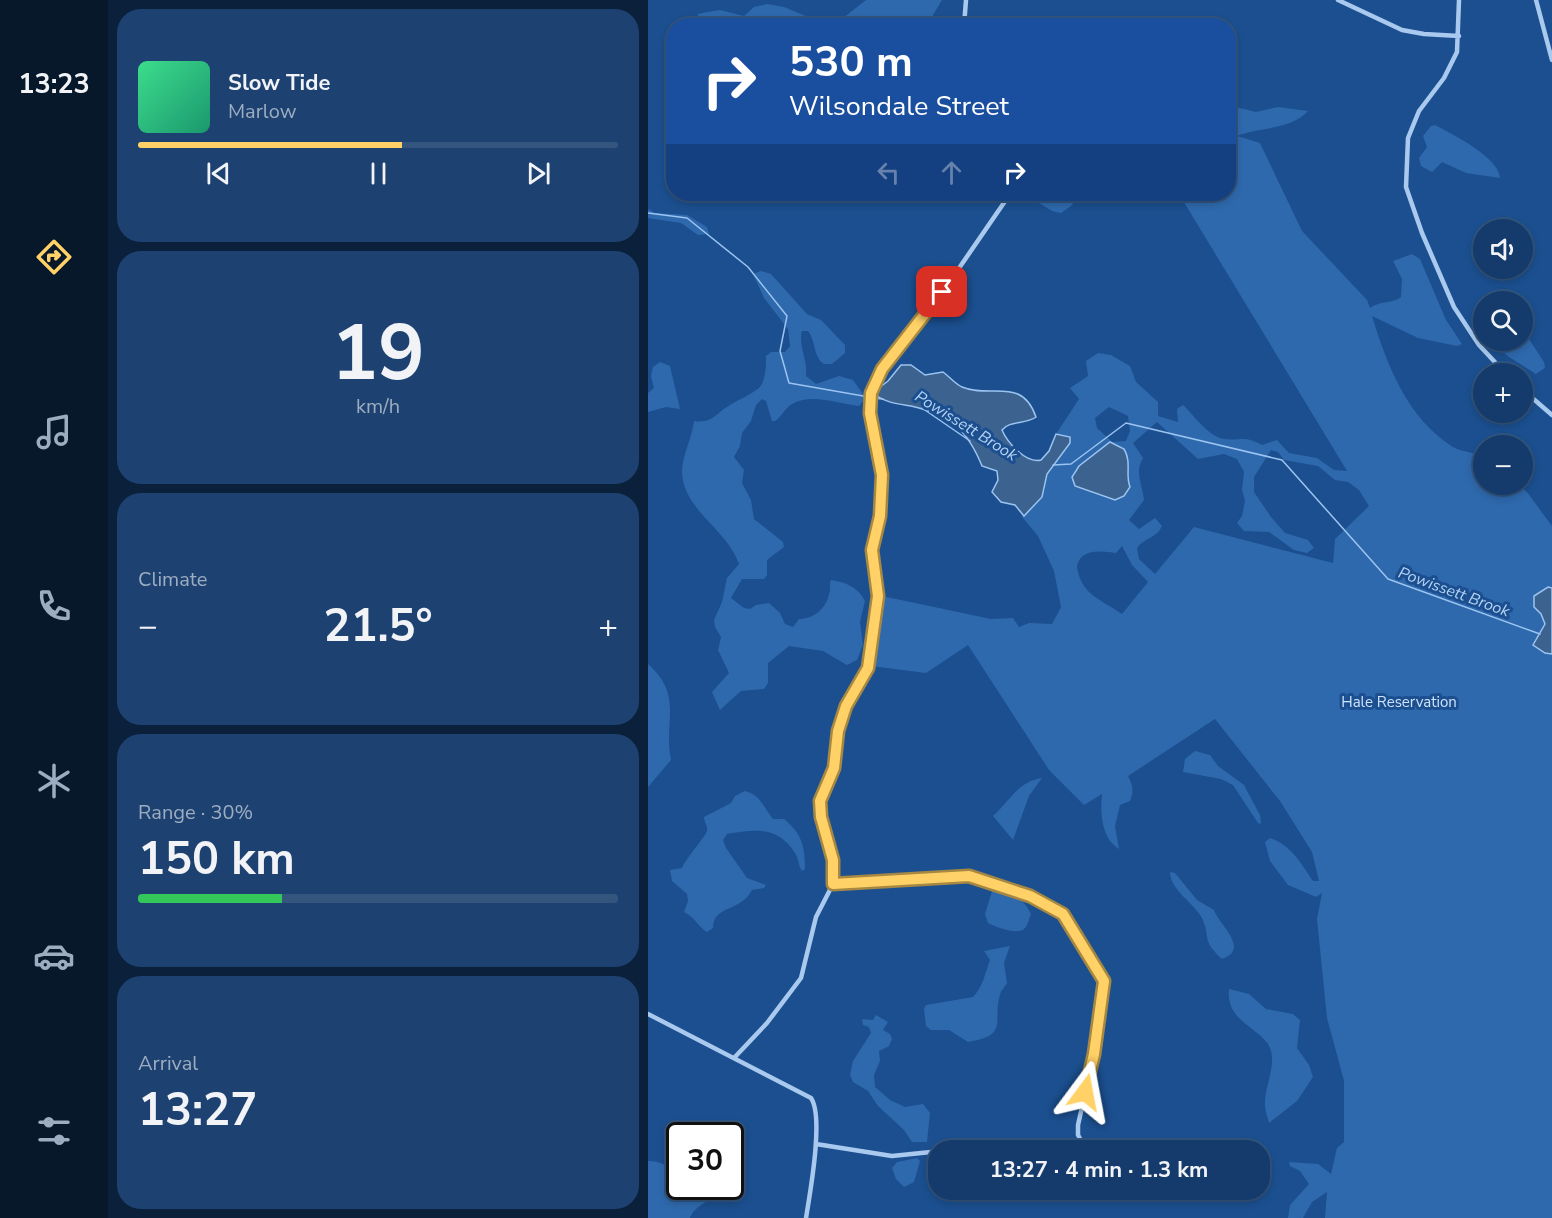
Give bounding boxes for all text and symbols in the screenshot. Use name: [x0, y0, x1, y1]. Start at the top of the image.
text: 530 m: [789, 34, 913, 91]
icon: right: [690, 42, 768, 120]
text: 13:23: [18, 66, 90, 103]
text: Slow Tide: [228, 68, 330, 98]
text: Wilsondale Street: [789, 88, 1009, 125]
text: Marlow: [228, 98, 296, 125]
icon: left: [872, 156, 905, 189]
icon: ahead: [935, 156, 968, 189]
icon: right: [998, 156, 1031, 189]
icon: previous: [202, 157, 235, 190]
icon: pause: [362, 157, 395, 190]
icon: next: [522, 157, 555, 190]
map controls: [1473, 219, 1533, 495]
button: sound: [1473, 219, 1533, 279]
icon: directions: [33, 236, 75, 278]
pin: [916, 266, 967, 317]
icon: arrive: [925, 275, 958, 308]
button: search: [1473, 291, 1533, 351]
text: 19: [331, 300, 425, 407]
button: +: [1473, 363, 1533, 423]
water label: Powissett Brook: [911, 386, 1022, 467]
text: km/h: [356, 393, 400, 420]
icon: music: [33, 411, 75, 453]
button: −: [1473, 435, 1533, 495]
water label: Powissett Brook: [1395, 562, 1514, 623]
text: Climate: [138, 566, 207, 593]
icon: phone: [33, 585, 75, 627]
text: 21.5°: [323, 596, 433, 657]
text: −: [138, 604, 158, 649]
text: +: [598, 604, 618, 649]
park label: Hale Reservation: [1341, 692, 1457, 712]
icon: climate: [33, 760, 75, 802]
text: Range · 30%: [138, 799, 253, 826]
text: 150 km: [138, 829, 295, 890]
icon: car: [33, 935, 75, 977]
text: Arrival: [138, 1050, 198, 1077]
position arrow: [1053, 1060, 1117, 1124]
text: 13:27: [138, 1080, 257, 1141]
icon: filters: [33, 1110, 75, 1152]
speed limit sign: 30: [666, 1122, 744, 1200]
text: 13:27 · 4 min · 1.3 km: [990, 1155, 1208, 1185]

